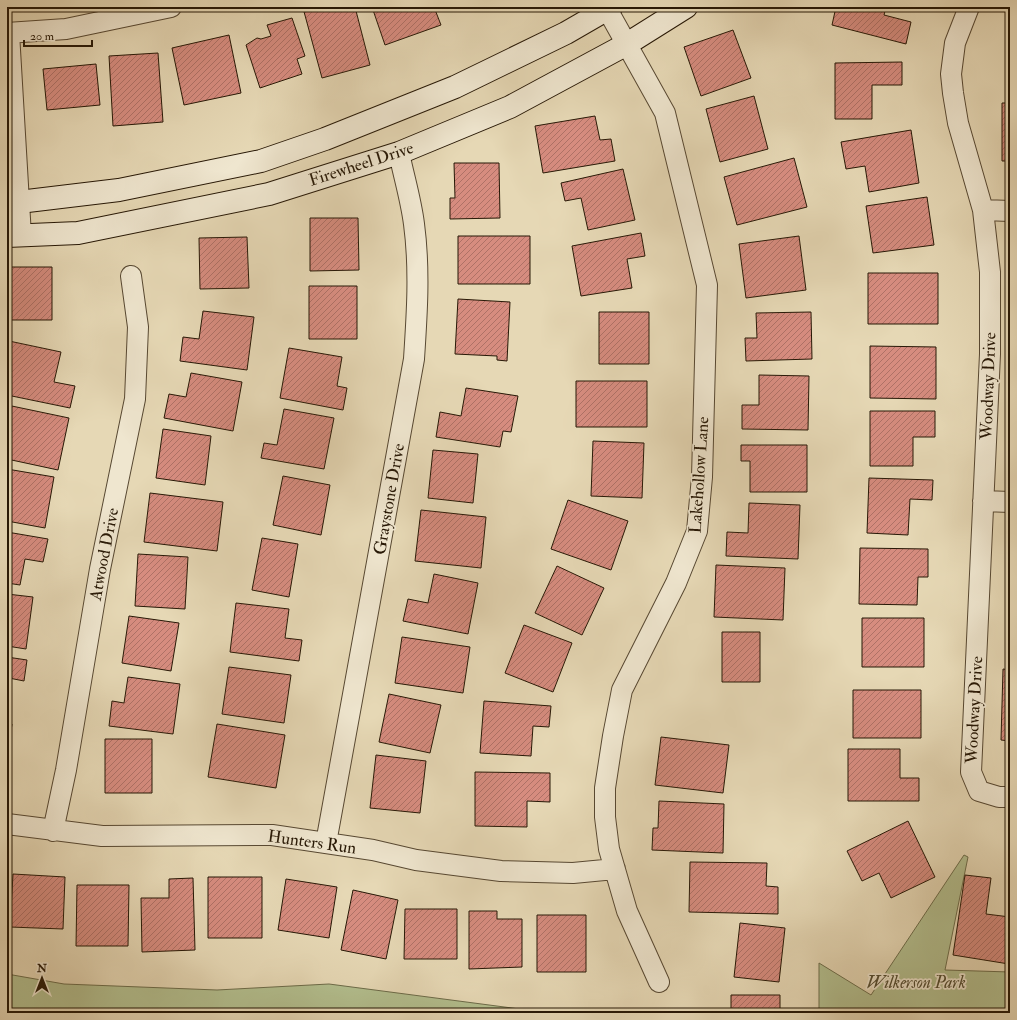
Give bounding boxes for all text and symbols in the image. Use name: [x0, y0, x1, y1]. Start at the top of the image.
scale bar: [24, 22, 92, 48]
text: 20 m: [30, 29, 55, 44]
street label: Firewheel Drive: [306, 137, 416, 191]
street label: Woodway Drive: [976, 332, 1001, 441]
street label: Lakehollow Lane: [684, 416, 714, 534]
street label: Graystone Drive: [369, 442, 410, 557]
street label: Atwood Drive: [85, 506, 123, 603]
street label: Woodway Drive: [961, 656, 988, 765]
street label: Hunters Run: [266, 825, 358, 859]
north arrow: [22, 958, 62, 998]
text: N: [36, 962, 48, 975]
park label: Wilkerson Park: [866, 972, 966, 993]

